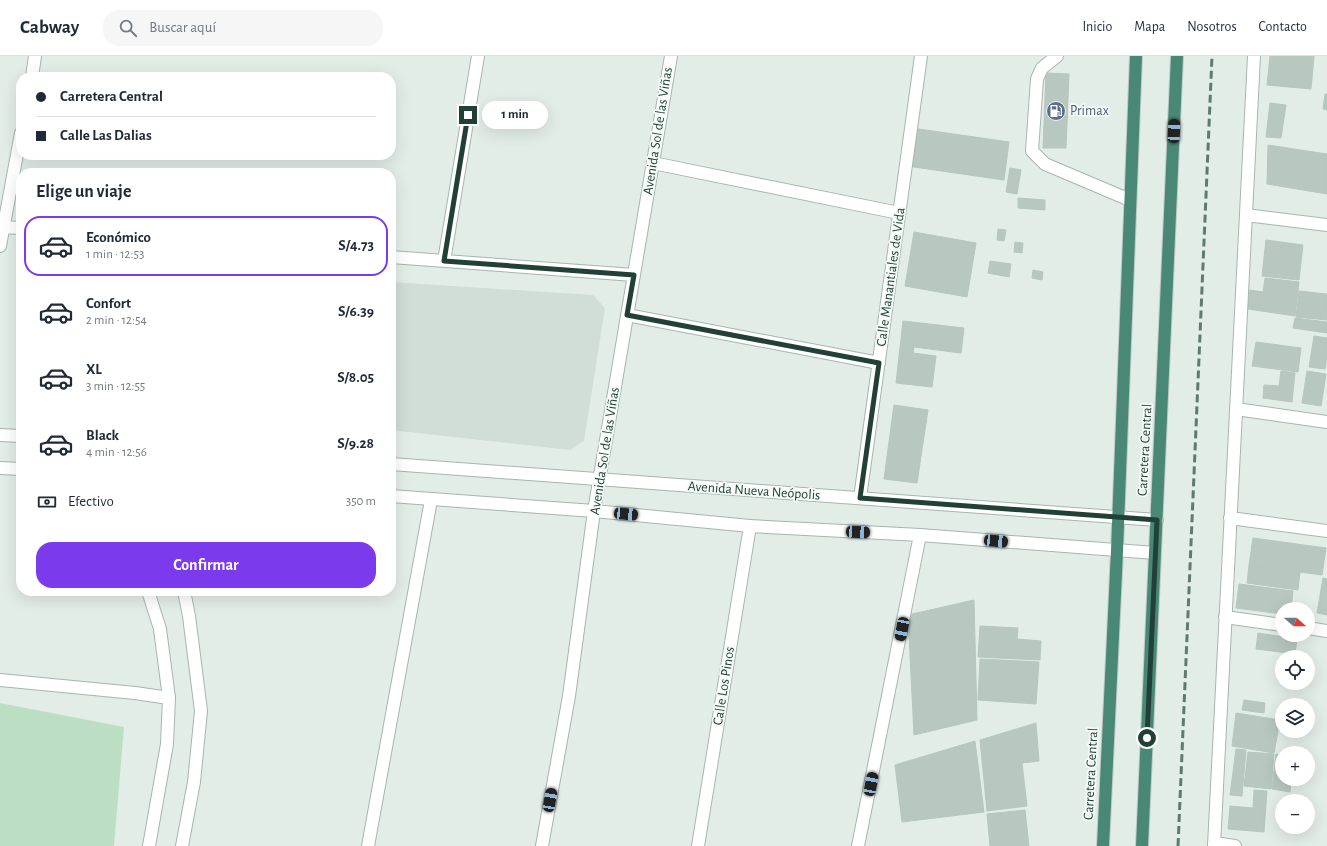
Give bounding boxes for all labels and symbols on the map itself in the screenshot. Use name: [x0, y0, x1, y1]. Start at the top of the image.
street label: Avenida Sol de las Viñas: [641, 66, 675, 196]
fuel station icon: Primax: [1045, 100, 1067, 122]
callout: 1 min: [482, 101, 548, 129]
place label: Primax: [1070, 104, 1109, 118]
route end: [459, 106, 477, 124]
car: [1168, 119, 1180, 143]
street label: Calle Manantiales de Vida: [874, 206, 908, 347]
street label: Avenida Sol de las Viñas: [588, 386, 622, 516]
street label: Carretera Central: [1136, 403, 1154, 497]
street label: Avenida Nueva Neópolis: [687, 479, 821, 503]
car: [614, 507, 638, 521]
car: [846, 525, 870, 539]
car: [984, 534, 1008, 548]
north arrow: [1275, 602, 1315, 642]
car: [894, 616, 910, 642]
street label: Calle Los Pinos: [711, 646, 737, 726]
street label: Carretera Central: [1082, 727, 1100, 821]
route start: [1138, 729, 1156, 747]
car: [863, 771, 879, 797]
car: [542, 787, 558, 813]

